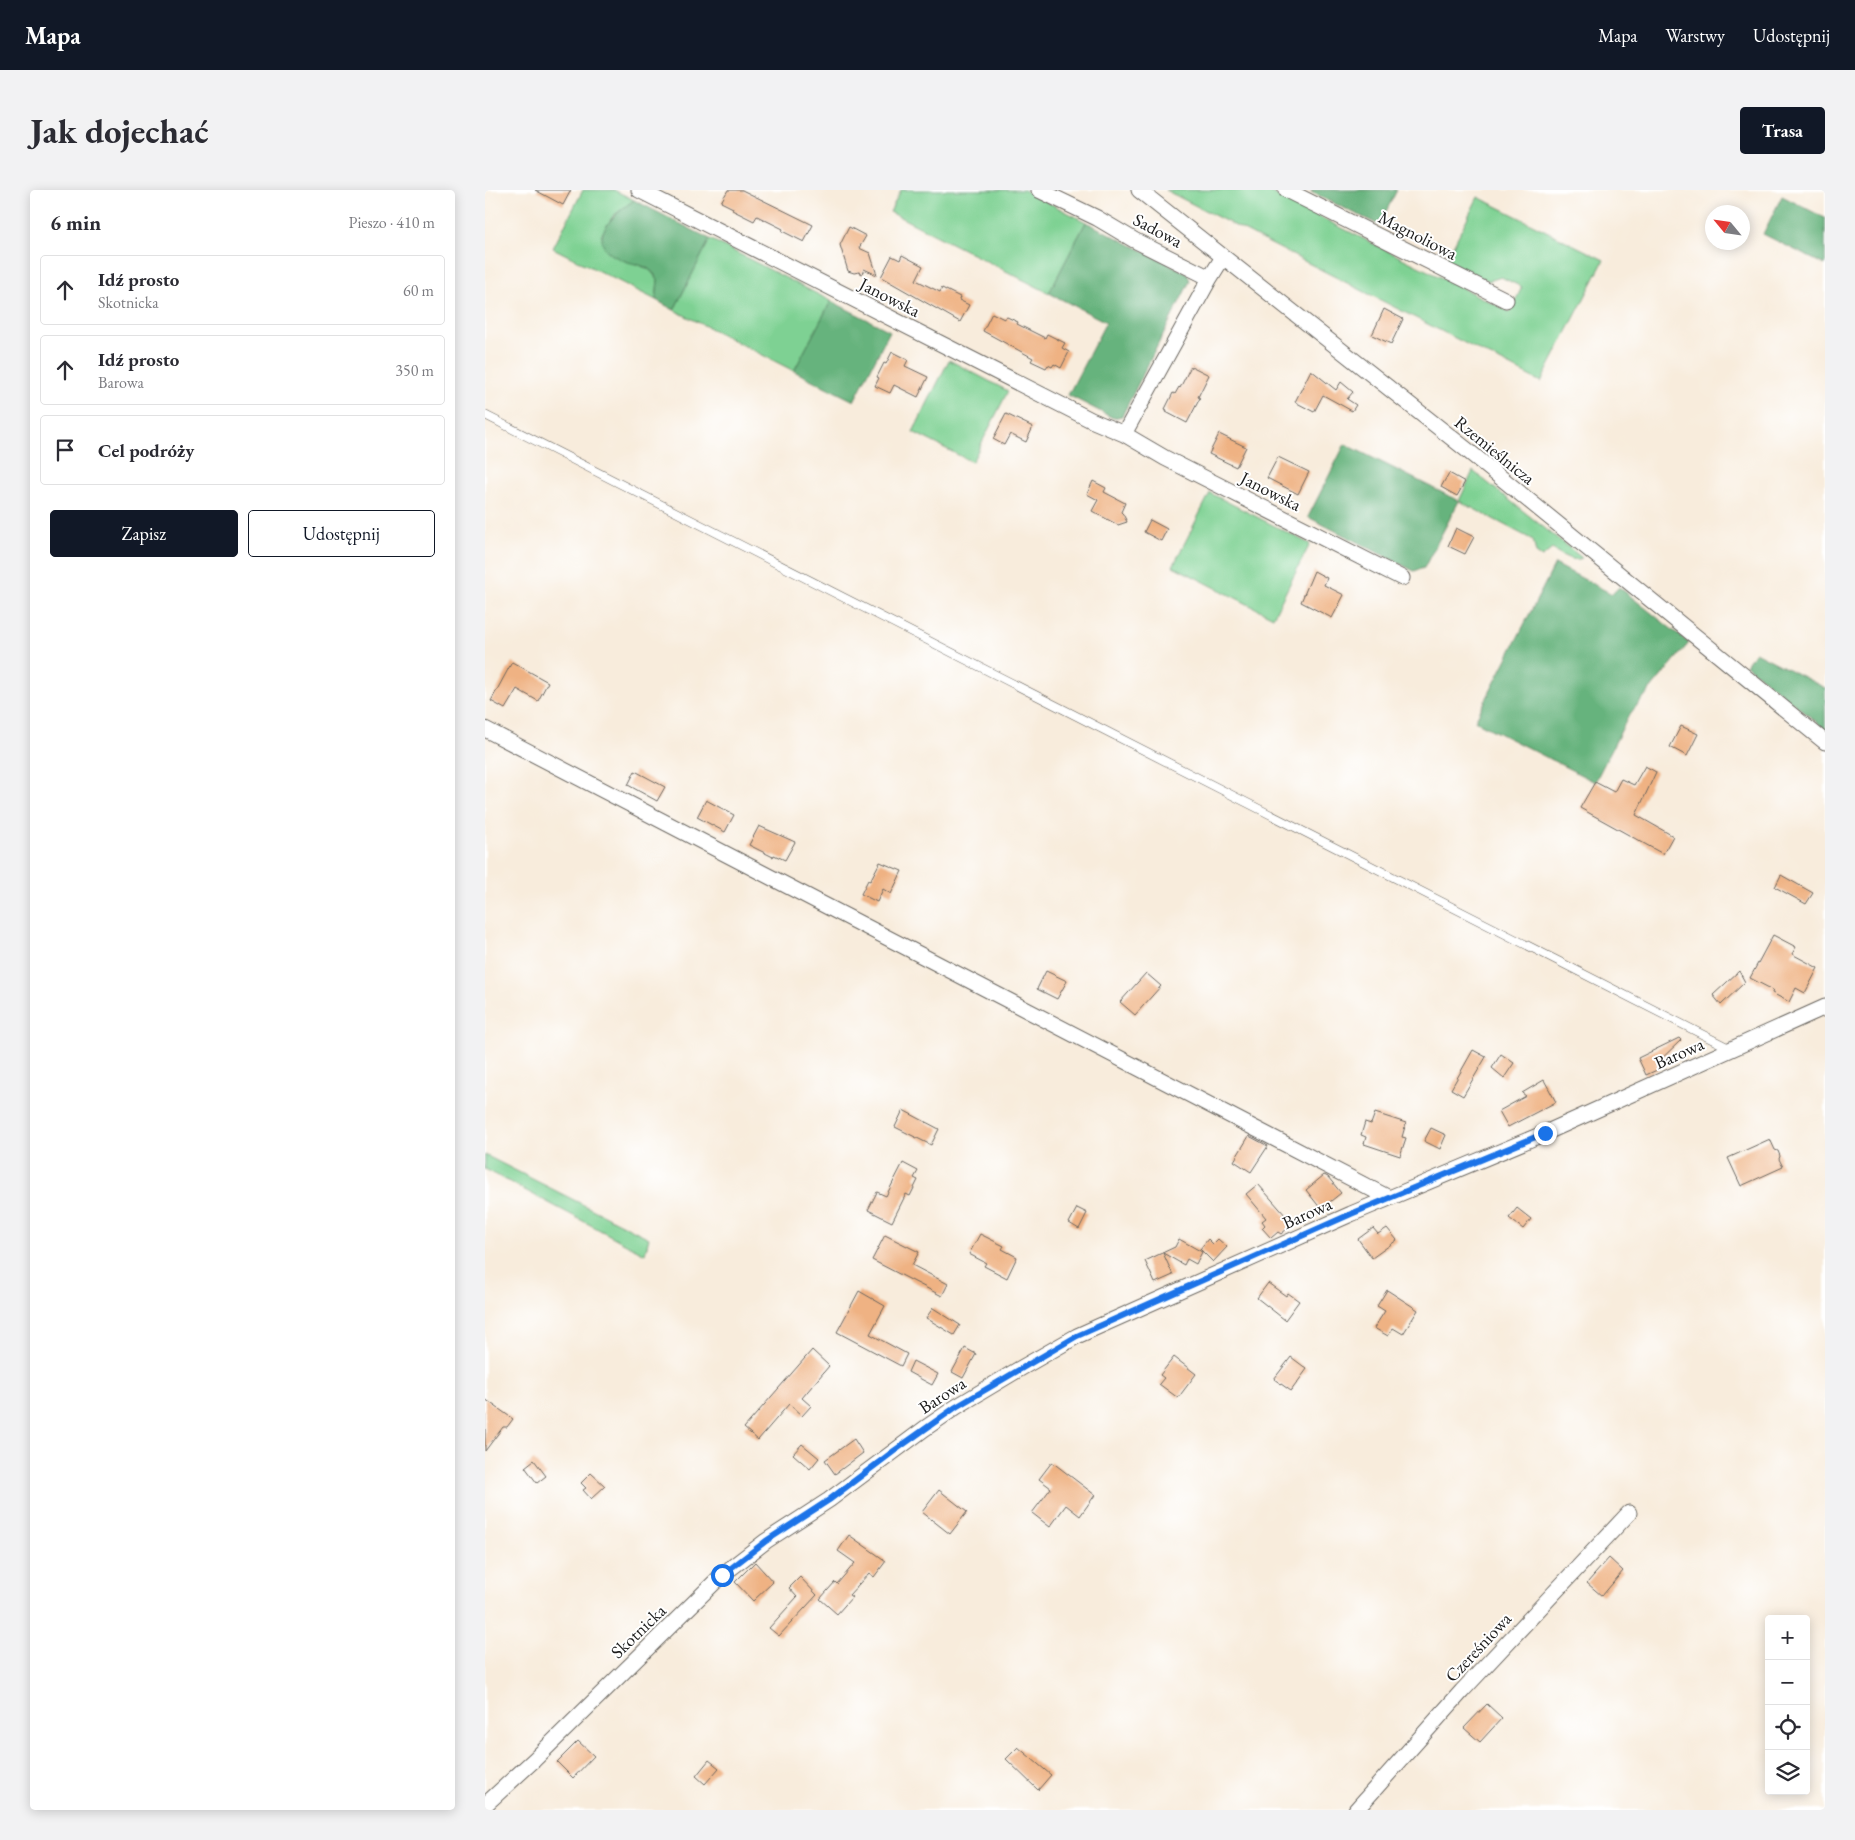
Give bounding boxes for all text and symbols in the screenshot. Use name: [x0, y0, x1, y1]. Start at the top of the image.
text: Mapa: [25, 20, 81, 51]
text: Mapa: [1598, 24, 1637, 47]
text: Warstwy: [1665, 24, 1725, 47]
text: Udostępnij: [1753, 24, 1830, 47]
button: Trasa: [1740, 107, 1825, 154]
text: Jak dojechać: [30, 108, 209, 153]
street label: Magnoliowa: [1375, 205, 1462, 265]
north arrow: [1705, 205, 1750, 250]
street label: Sadowa: [1129, 208, 1187, 253]
text: 6 min: [50, 209, 101, 236]
text: Pieszo · 410 m: [349, 212, 435, 233]
text: Idź prosto: [98, 267, 179, 292]
street label: Janowska: [854, 271, 925, 322]
icon: ahead: [51, 276, 79, 304]
text: 60 m: [403, 280, 434, 301]
text: Skotnicka: [98, 292, 159, 313]
text: Idź prosto: [98, 347, 179, 372]
icon: ahead: [51, 356, 79, 384]
text: 350 m: [395, 360, 434, 381]
text: Barowa: [98, 372, 144, 393]
street label: Rzemieślnicza: [1450, 411, 1541, 490]
icon: arrive: [51, 436, 79, 464]
text: Cel podróży: [98, 438, 194, 463]
street label: Janowska: [1235, 465, 1306, 516]
button: Zapisz: [50, 510, 238, 557]
button: Udostępnij: [248, 510, 435, 557]
street label: Barowa: [1651, 1032, 1708, 1074]
route end: [1534, 1122, 1557, 1145]
street label: Barowa: [1279, 1192, 1336, 1234]
street label: Barowa: [914, 1371, 971, 1419]
route start: [711, 1564, 734, 1587]
street label: Skotnicka: [605, 1598, 671, 1663]
street label: Czereśniowa: [1440, 1607, 1517, 1687]
map controls: [1765, 1615, 1810, 1795]
button: +: [1765, 1615, 1810, 1660]
button: −: [1765, 1660, 1810, 1705]
button: locate: [1765, 1705, 1810, 1750]
button: layers: [1765, 1750, 1810, 1795]

